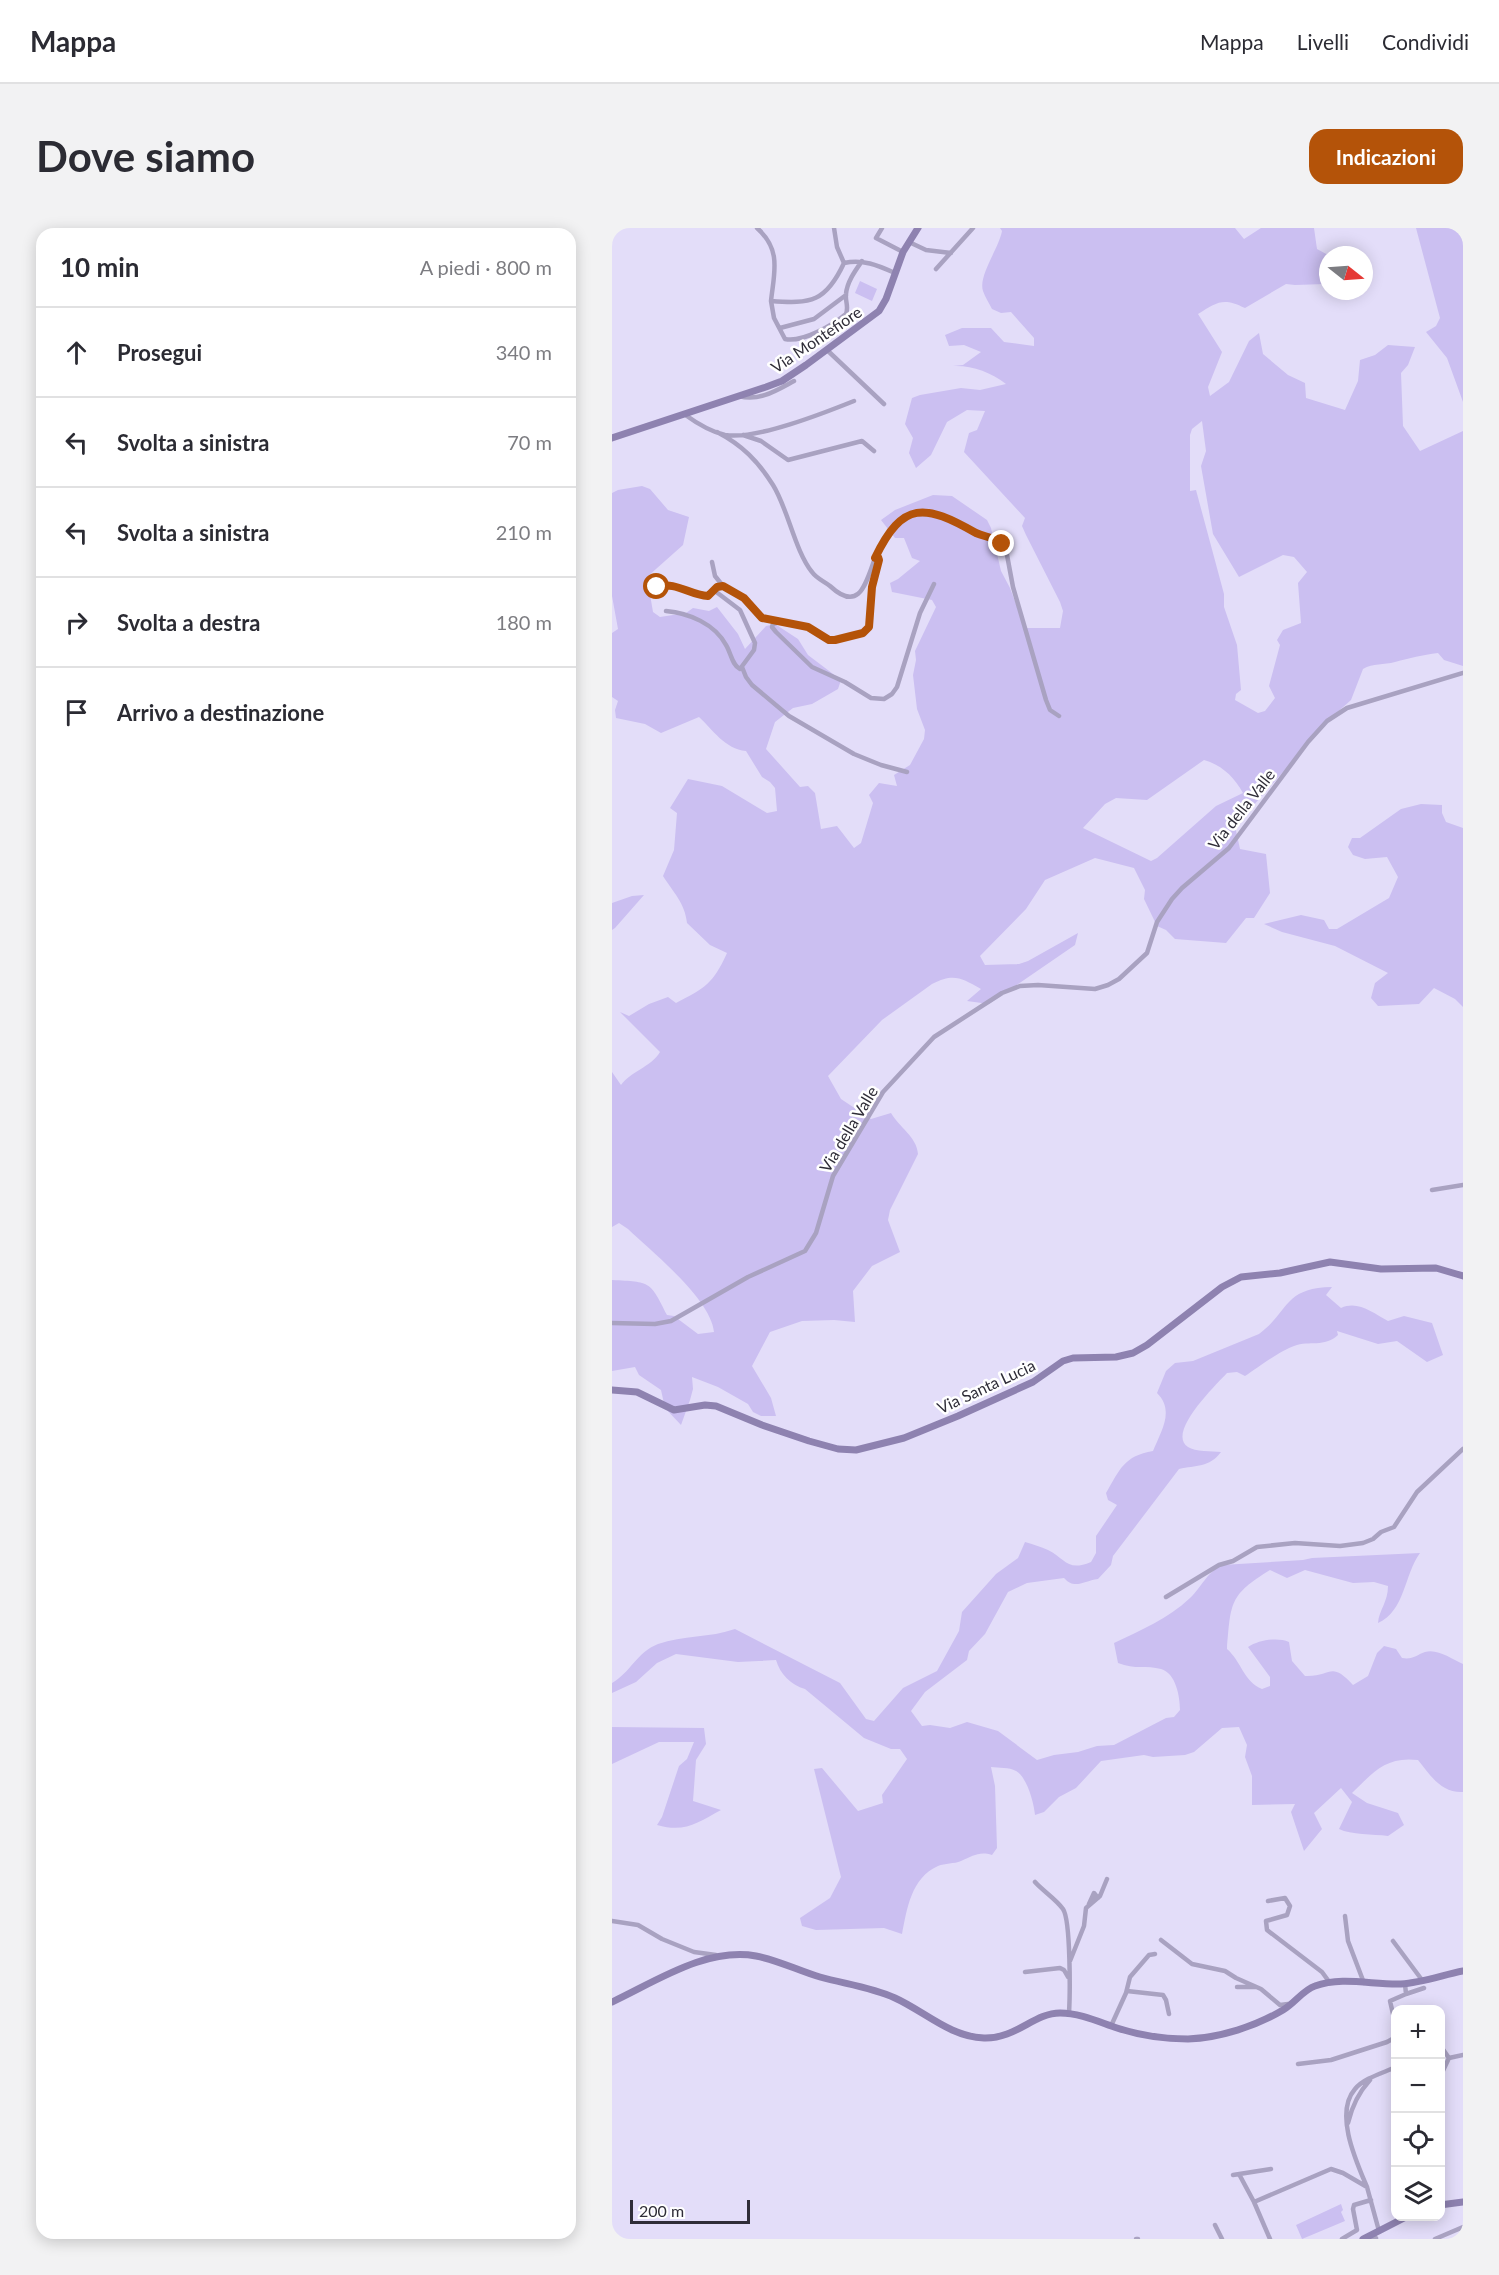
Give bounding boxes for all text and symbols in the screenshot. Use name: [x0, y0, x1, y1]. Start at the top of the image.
text: Mappa: [30, 24, 116, 58]
text: Mappa: [1200, 29, 1264, 54]
text: Livelli: [1297, 29, 1349, 54]
text: Condividi: [1382, 29, 1469, 54]
button: Indicazioni: [1309, 129, 1463, 184]
text: Dove siamo: [36, 131, 255, 181]
north arrow: [1319, 246, 1373, 300]
text: 10 min: [60, 251, 140, 283]
text: A piedi · 800 m: [420, 255, 552, 279]
street label: Via Montefiore: [767, 302, 865, 376]
icon: ahead: [60, 336, 93, 369]
text: Prosegui: [117, 339, 202, 366]
text: 340 m: [496, 340, 552, 364]
icon: left: [60, 426, 93, 459]
text: Svolta a sinistra: [117, 429, 269, 456]
text: 70 m: [507, 430, 552, 454]
icon: left: [60, 516, 93, 549]
text: Svolta a sinistra: [117, 519, 269, 546]
text: 210 m: [496, 520, 552, 544]
route end: [988, 530, 1014, 556]
route start: [643, 573, 669, 599]
icon: right: [60, 606, 93, 639]
text: Svolta a destra: [117, 609, 260, 636]
text: 180 m: [496, 610, 552, 634]
icon: arrive: [60, 696, 93, 729]
text: Arrivo a destinazione: [117, 699, 324, 726]
street label: Via della Valle: [1204, 765, 1278, 853]
street label: Via della Valle: [815, 1083, 881, 1175]
street label: Via Santa Lucia: [934, 1355, 1038, 1417]
map controls: [1391, 2005, 1445, 2221]
button: +: [1391, 2005, 1445, 2059]
button: −: [1391, 2059, 1445, 2113]
button: locate: [1391, 2113, 1445, 2167]
button: layers: [1391, 2167, 1445, 2221]
scale bar: [630, 2197, 750, 2224]
text: 200 m: [639, 2201, 684, 2220]

